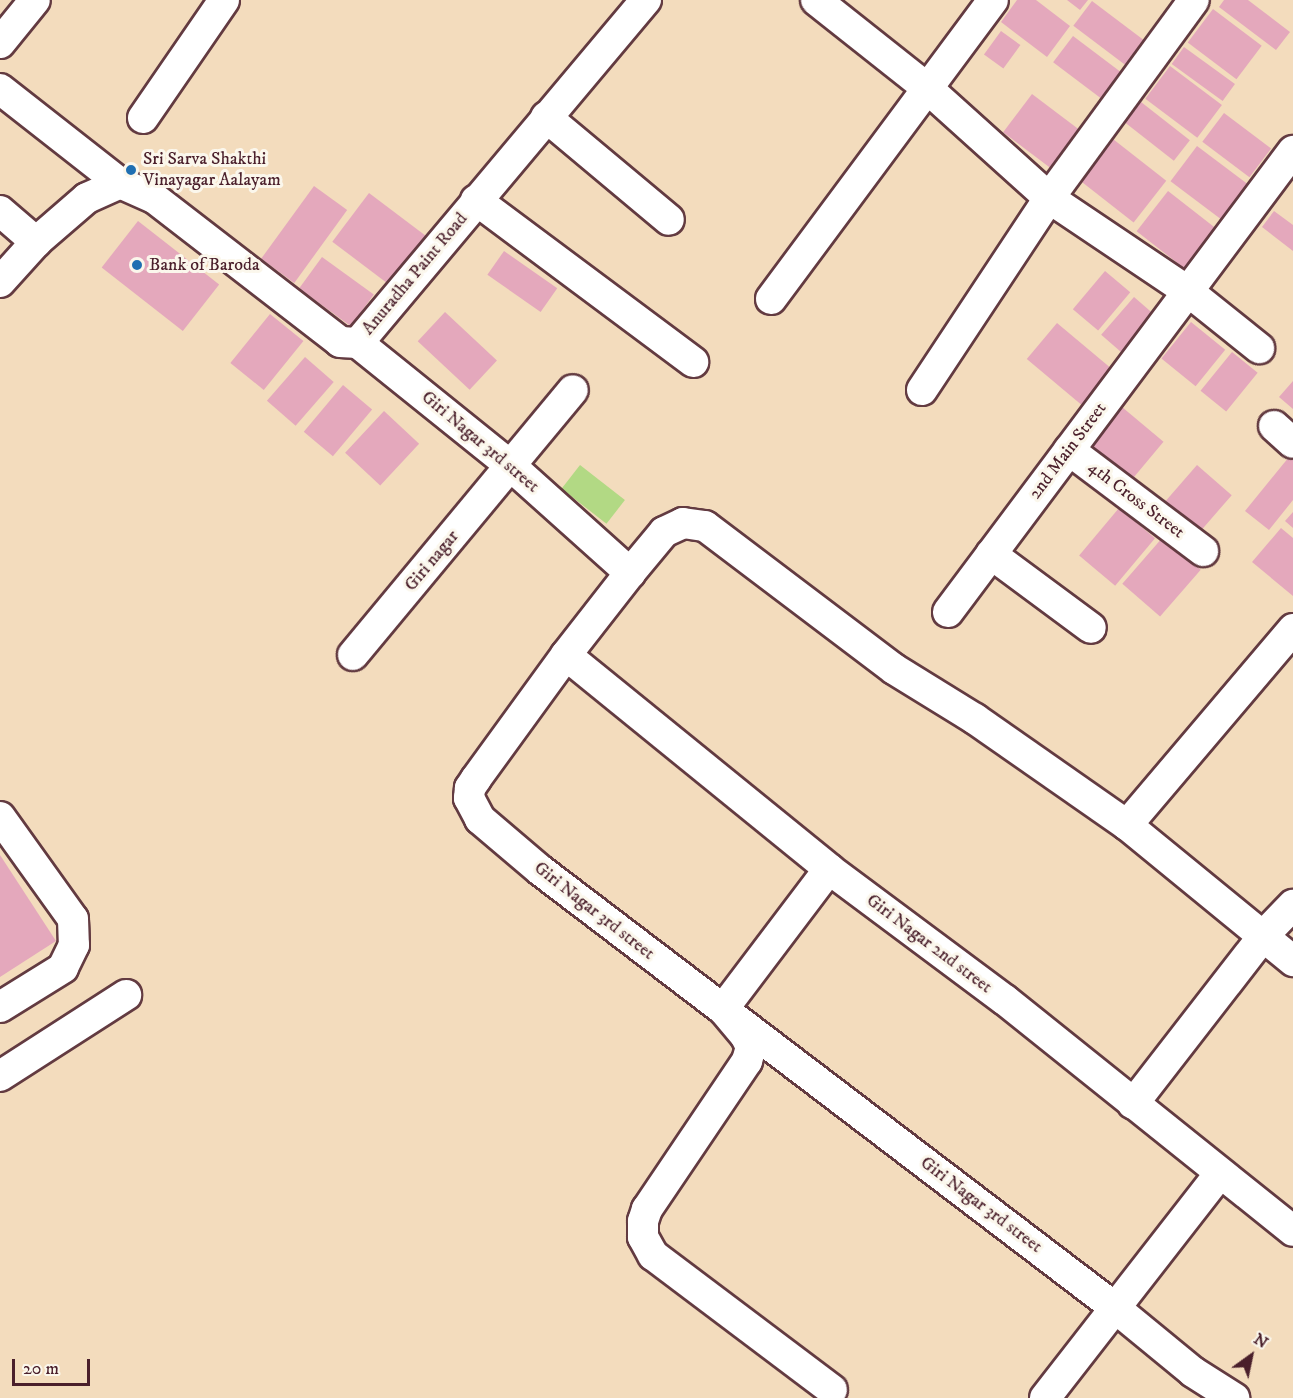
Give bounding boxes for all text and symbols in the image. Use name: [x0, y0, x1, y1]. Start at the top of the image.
place label: Sri Sarva Shakthi Vinayagar Aalayam: [143, 149, 281, 192]
marker: Sri Sarva Shakthi Vinayagar Aalayam: [124, 163, 138, 177]
street label: Anuradha Paint Road: [358, 209, 472, 339]
place label: Bank of Baroda: [149, 254, 260, 276]
marker: Bank of Baroda: [130, 258, 144, 272]
street label: Giri Nagar 3rd street: [417, 387, 543, 497]
street label: 2nd Main Street: [1025, 398, 1111, 504]
street label: 4th Cross Street: [1083, 457, 1189, 543]
street label: Giri nagar: [400, 526, 464, 596]
street label: Giri Nagar 3rd street: [530, 857, 658, 965]
street label: Giri Nagar 2nd street: [862, 890, 996, 998]
street label: Giri Nagar 3rd street: [916, 1152, 1046, 1258]
north arrow: [1221, 1326, 1281, 1386]
text: N: [1250, 1329, 1272, 1353]
scale bar: [15, 1347, 93, 1385]
text: 20 m: [23, 1358, 59, 1380]

